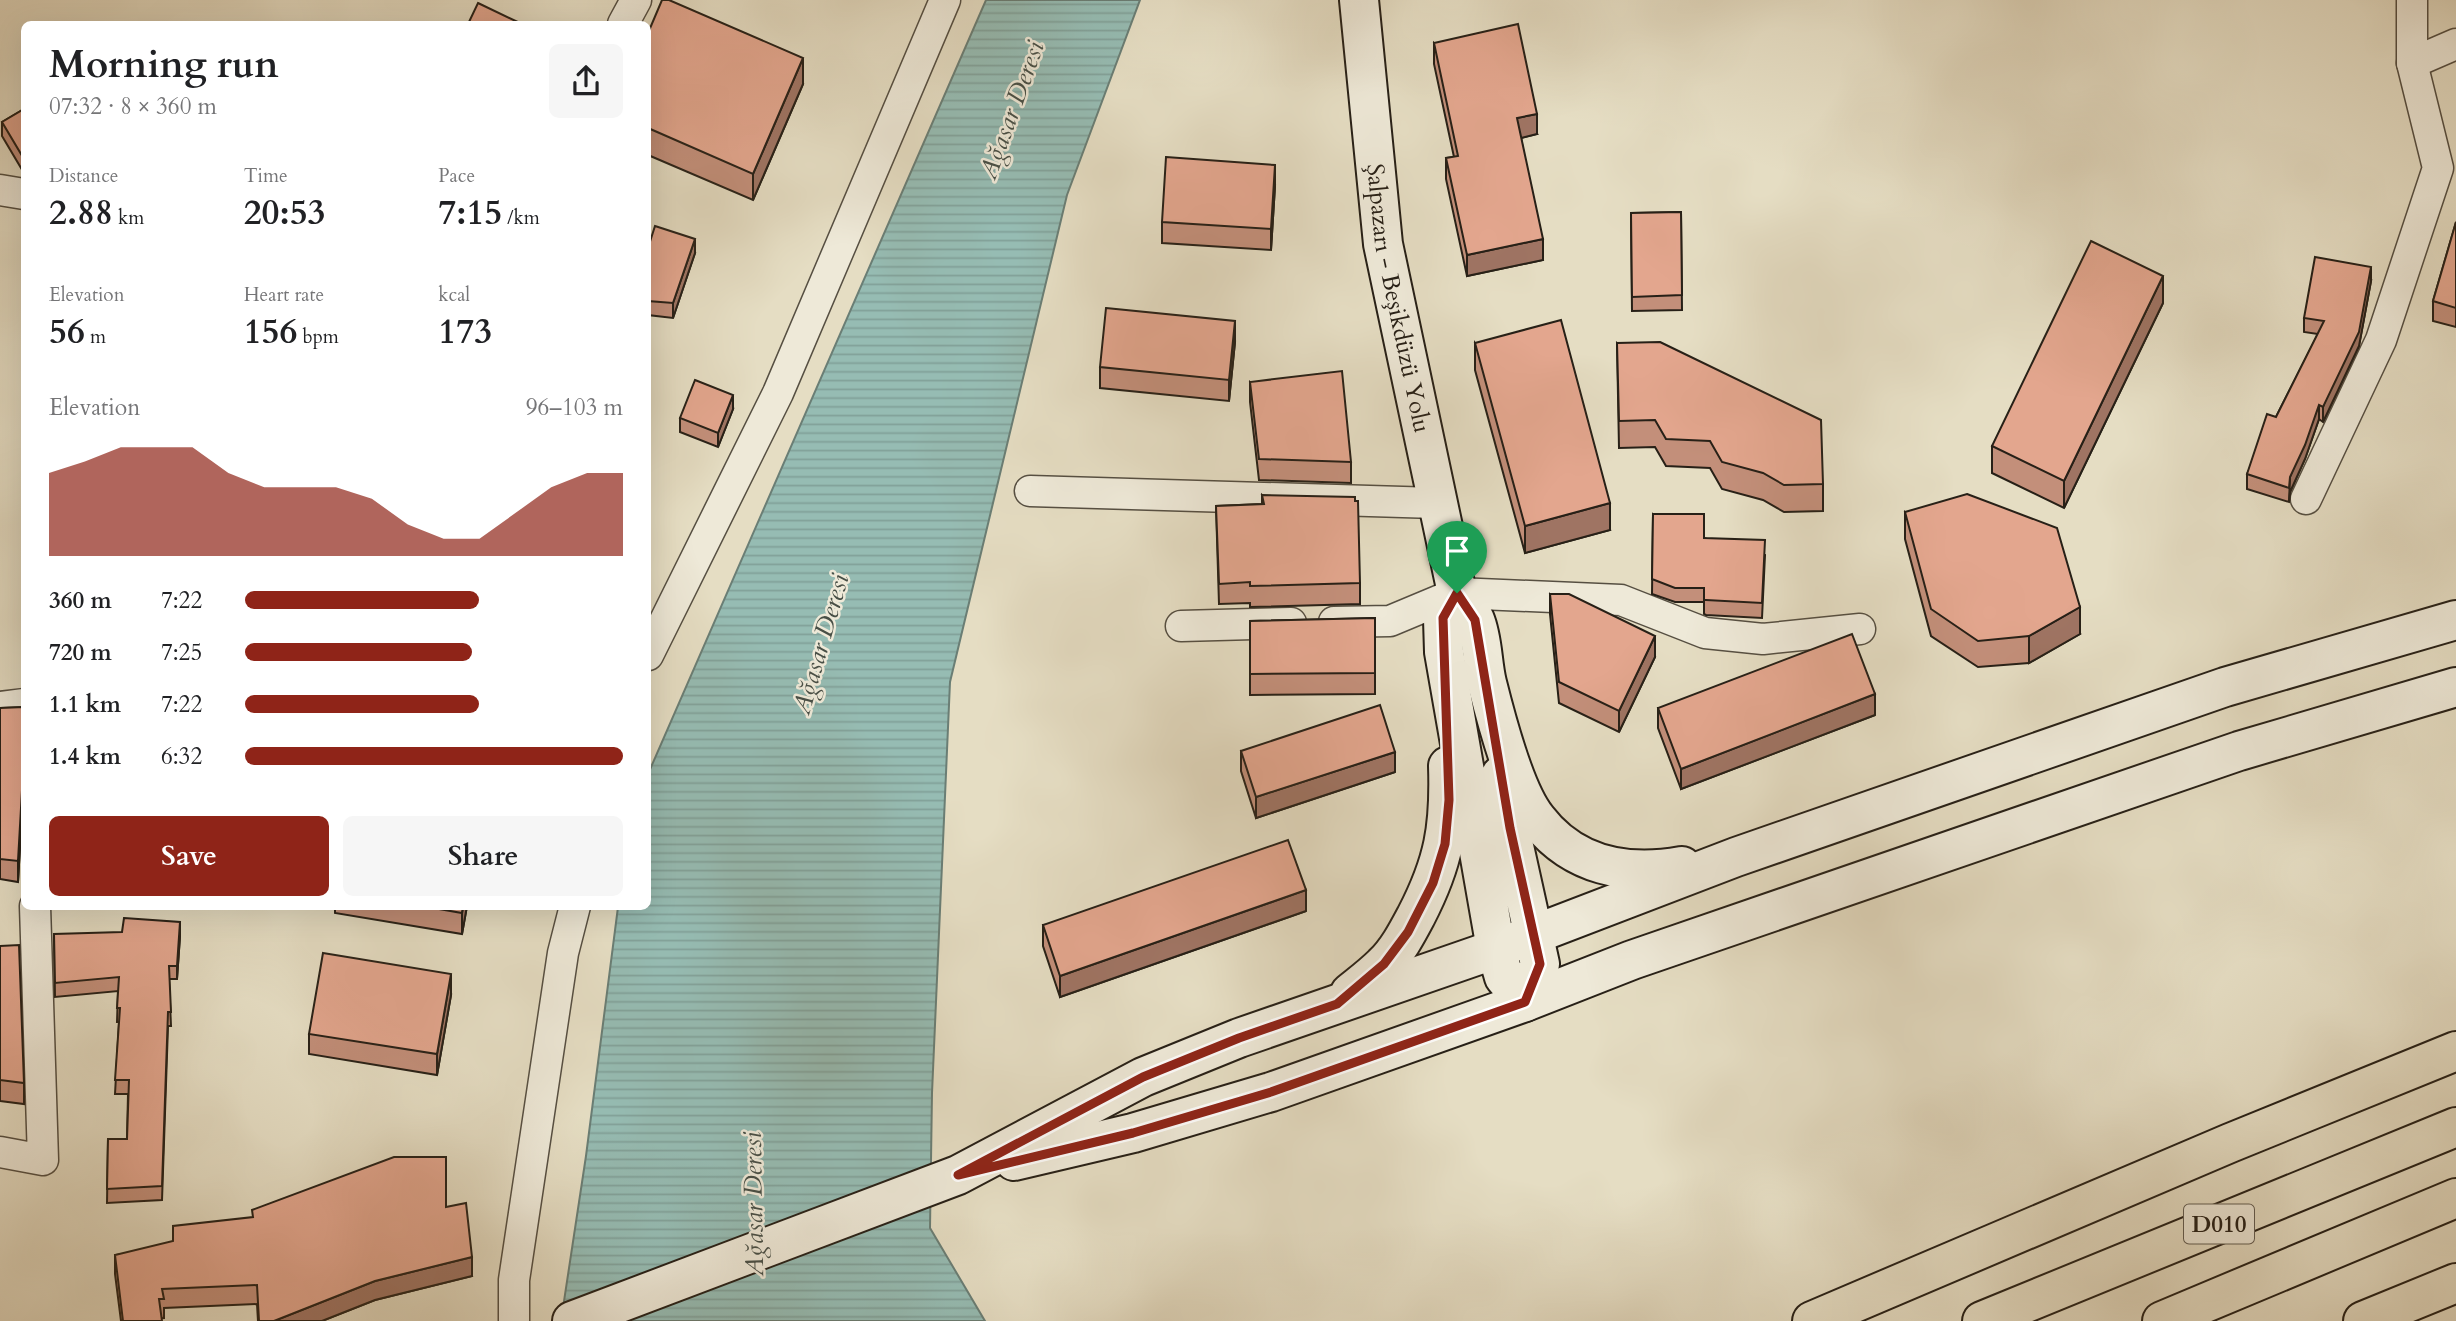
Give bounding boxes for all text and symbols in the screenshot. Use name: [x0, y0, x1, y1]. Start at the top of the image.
water label: Ağasar Deresi: [970, 35, 1053, 185]
text: Morning run: [49, 39, 279, 91]
button: share: [549, 44, 623, 118]
text: 07:32 · 8 × 360 m: [49, 91, 217, 122]
street label: Şalpazarı - Beşikdüzü Yolu: [1358, 162, 1439, 436]
text: Distance: [49, 163, 118, 189]
text: Time: [244, 163, 288, 189]
text: Pace: [438, 163, 475, 189]
text: 2.88: [49, 189, 113, 237]
text: 20:53: [244, 189, 326, 237]
text: 7:15: [438, 189, 502, 237]
text: km: [113, 205, 144, 231]
text: /km: [502, 205, 540, 231]
text: Elevation: [49, 282, 124, 308]
text: Heart rate: [244, 282, 324, 308]
text: kcal: [438, 282, 470, 308]
text: 56: [49, 308, 85, 356]
text: 156: [244, 308, 297, 356]
text: 173: [438, 308, 492, 356]
text: m: [85, 324, 106, 350]
text: bpm: [297, 324, 339, 350]
text: Elevation: [49, 392, 140, 423]
text: 96–103 m: [526, 392, 623, 423]
pin: [1427, 521, 1487, 593]
icon: arrive: [1438, 532, 1476, 570]
water label: Ağasar Deresi: [783, 569, 857, 719]
text: 360 m: [49, 585, 112, 616]
text: 7:22: [161, 585, 202, 616]
text: 720 m: [49, 637, 112, 668]
text: 7:25: [161, 637, 202, 668]
text: 1.1 km: [49, 689, 121, 720]
text: 7:22: [161, 689, 202, 720]
text: 1.4 km: [49, 741, 121, 772]
text: 6:32: [161, 741, 202, 772]
button: Save: [49, 816, 329, 896]
button: Share: [343, 816, 623, 896]
water label: Ağasar Deresi: [735, 1130, 772, 1278]
road number: D010: [2184, 1204, 2254, 1244]

